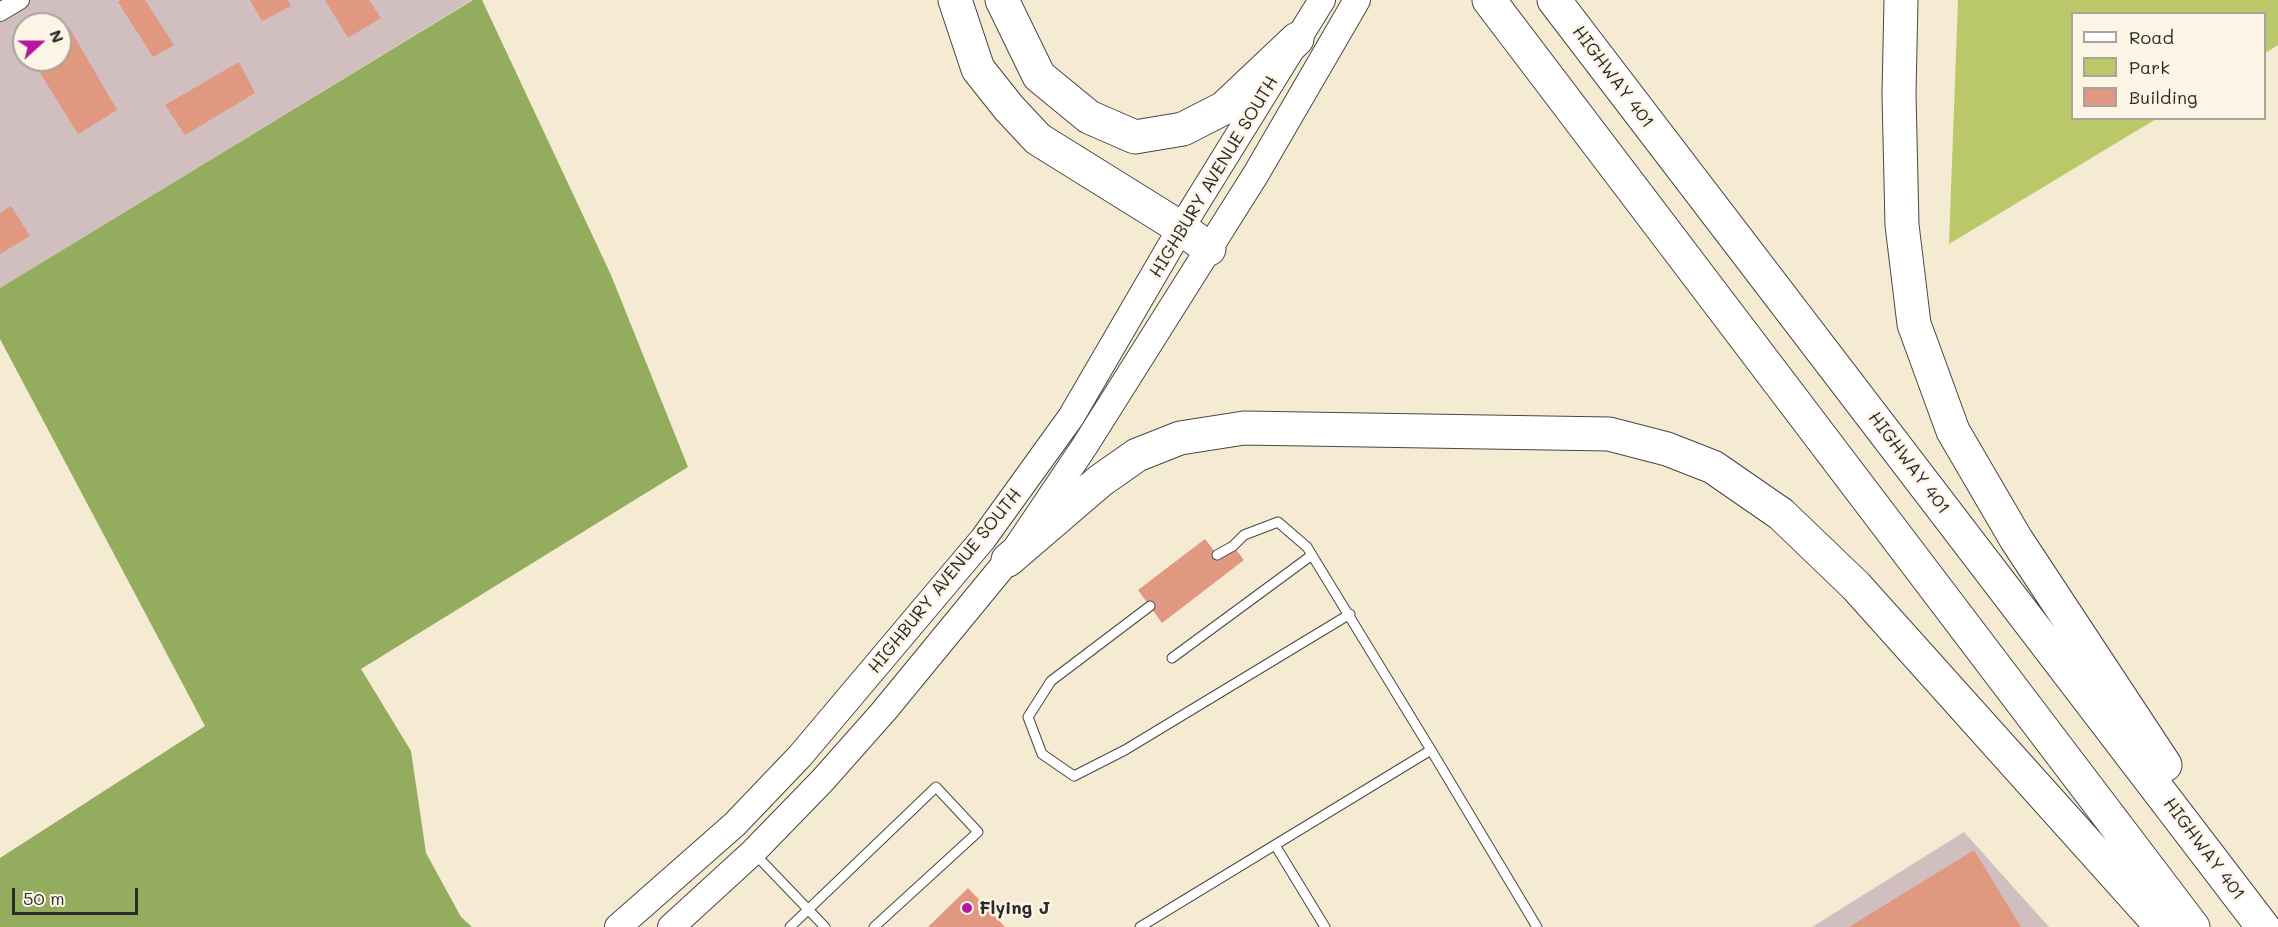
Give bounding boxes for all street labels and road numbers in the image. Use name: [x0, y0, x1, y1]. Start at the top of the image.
street label: HIGHWAY 401: [1568, 22, 1658, 132]
street label: HIGHBURY AVENUE SOUTH: [1145, 72, 1283, 282]
street label: HIGHWAY 401: [1864, 408, 1954, 518]
street label: HIGHBURY AVENUE SOUTH: [864, 484, 1026, 678]
street label: HIGHWAY 401: [2159, 794, 2249, 904]

